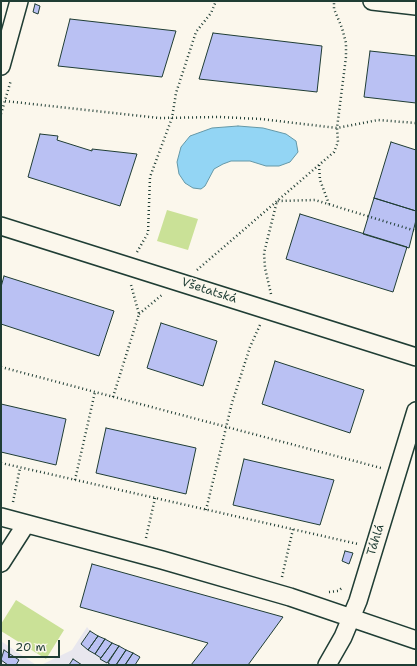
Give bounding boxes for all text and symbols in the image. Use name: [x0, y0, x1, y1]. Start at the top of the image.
street label: Všetatská: [179, 275, 239, 307]
street label: Táhlá: [364, 523, 388, 557]
scale bar: [10, 632, 62, 658]
text: 20 m: [15, 639, 46, 655]

